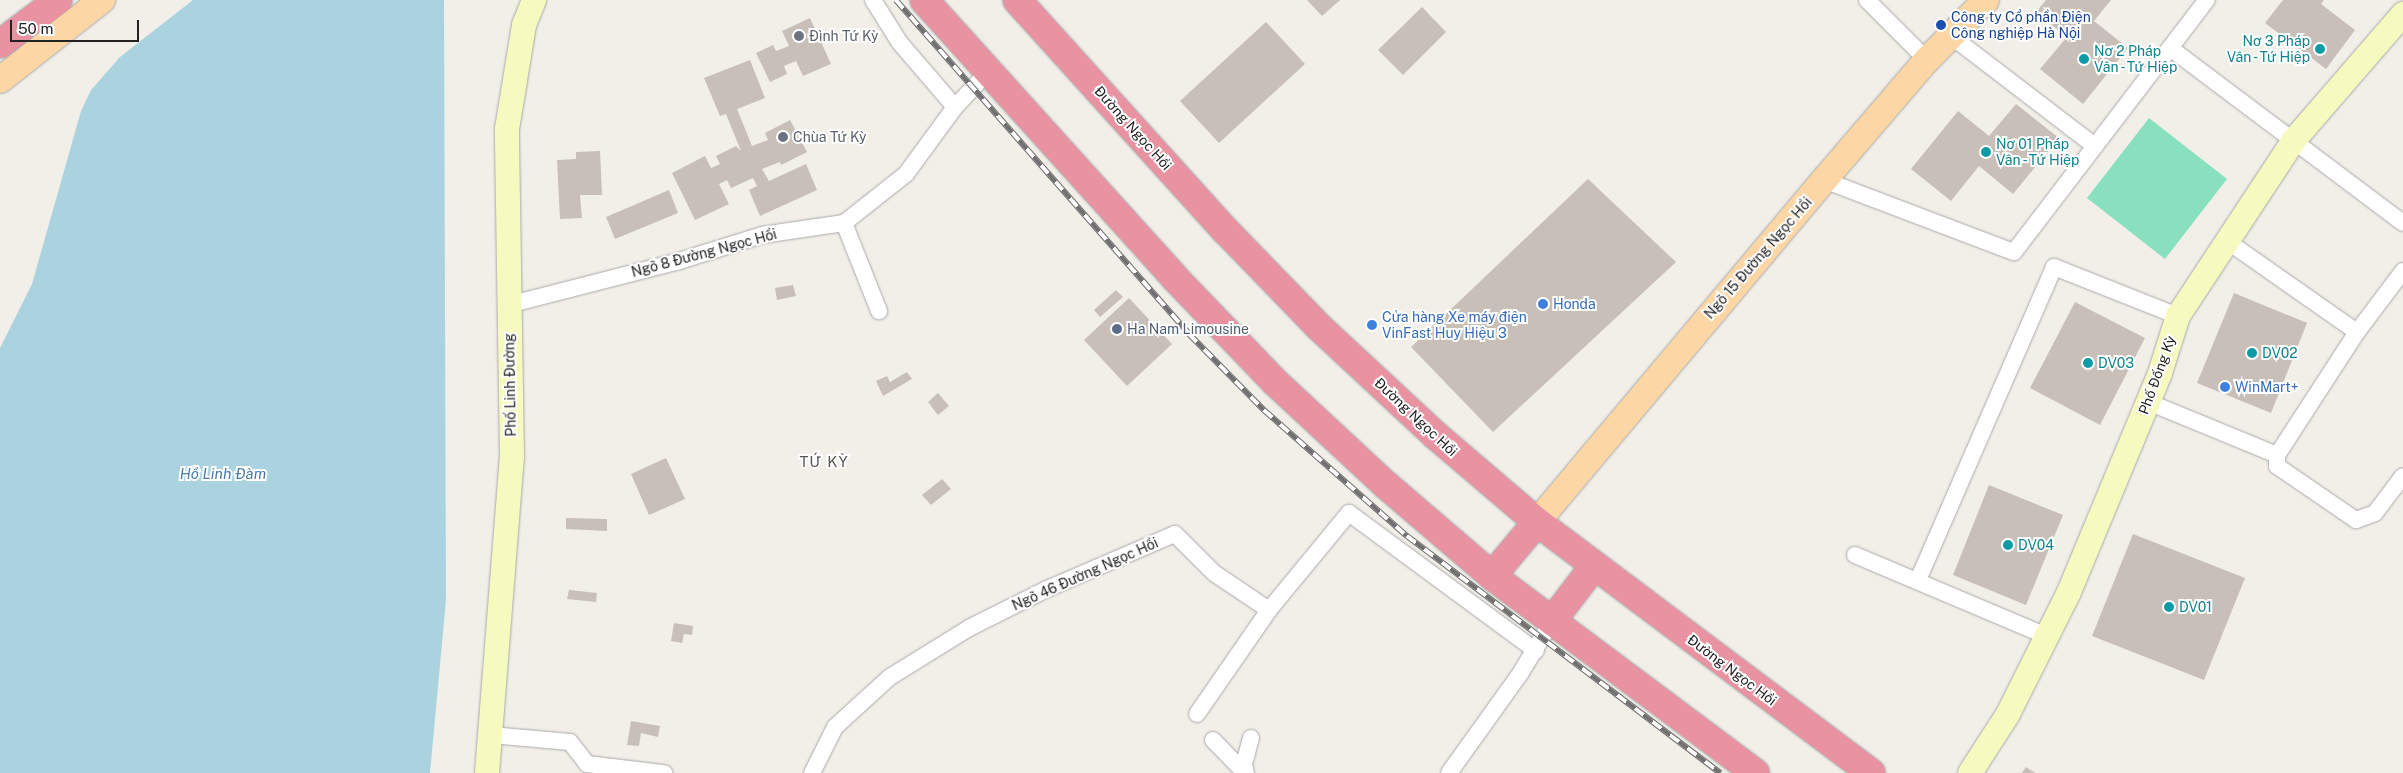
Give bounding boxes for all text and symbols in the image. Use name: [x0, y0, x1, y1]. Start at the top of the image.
place label: Công ty Cổ phần Điện Công nghiệp Hà Nội: [1951, 9, 2091, 41]
scale bar: [12, 10, 141, 42]
marker: Công ty Cổ phần Điện Công nghiệp Hà Nội: [1935, 19, 1947, 31]
text: 50 m: [18, 20, 53, 37]
place label: Đình Tứ Kỳ: [809, 28, 878, 44]
marker: Đình Tứ Kỳ: [793, 30, 805, 42]
place label: Nơ 3 Pháp Vân - Tứ Hiệp: [2223, 33, 2310, 65]
place label: Nơ 2 Pháp Vân - Tứ Hiệp: [2094, 43, 2181, 75]
marker: Nơ 3 Pháp Vân - Tứ Hiệp: [2314, 43, 2326, 55]
marker: Nơ 2 Pháp Vân - Tứ Hiệp: [2078, 53, 2090, 65]
street label: Đường Ngọc Hồi: [1091, 83, 1175, 173]
place label: Chùa Tứ Kỳ: [793, 129, 866, 145]
marker: Chùa Tứ Kỳ: [777, 131, 789, 143]
place label: Nơ 01 Pháp Vân - Tứ Hiệp: [1996, 136, 2083, 168]
marker: Nơ 01 Pháp Vân - Tứ Hiệp: [1980, 146, 1992, 158]
street label: Ngõ 15 Đường Ngọc Hồi: [1701, 194, 1815, 322]
street label: Ngõ 8 Đường Ngọc Hồi: [629, 225, 779, 281]
place label: Honda: [1553, 296, 1596, 312]
marker: Honda: [1537, 298, 1549, 310]
place label: Cửa hàng Xe máy điện VinFast Huy Hiệu 3: [1382, 309, 1527, 342]
marker: Cửa hàng Xe máy điện VinFast Huy Hiệu 3: [1366, 319, 1378, 331]
place label: Ha Nam Limousine: [1127, 321, 1249, 337]
marker: Ha Nam Limousine: [1111, 323, 1123, 335]
street label: Phố Linh Đường: [501, 333, 519, 437]
street label: Phố Đống Kỳ: [2135, 333, 2179, 417]
place label: DV02: [2262, 345, 2298, 361]
marker: DV02: [2246, 347, 2258, 359]
place label: DV03: [2098, 355, 2134, 371]
marker: DV03: [2082, 357, 2094, 369]
street label: Đường Ngọc Hồi: [1371, 374, 1461, 460]
place label: WinMart+: [2235, 379, 2299, 395]
marker: WinMart+: [2219, 381, 2231, 393]
district label: TỨ KỲ: [799, 453, 849, 471]
water label: Hồ Linh Đàm: [180, 465, 266, 483]
street label: Ngõ 46 Đường Ngọc Hồi: [1009, 534, 1161, 614]
place label: DV04: [2018, 537, 2054, 553]
marker: DV04: [2002, 539, 2014, 551]
place label: DV01: [2179, 599, 2212, 615]
marker: DV01: [2163, 601, 2175, 613]
street label: Đường Ngọc Hồi: [1684, 631, 1780, 709]

